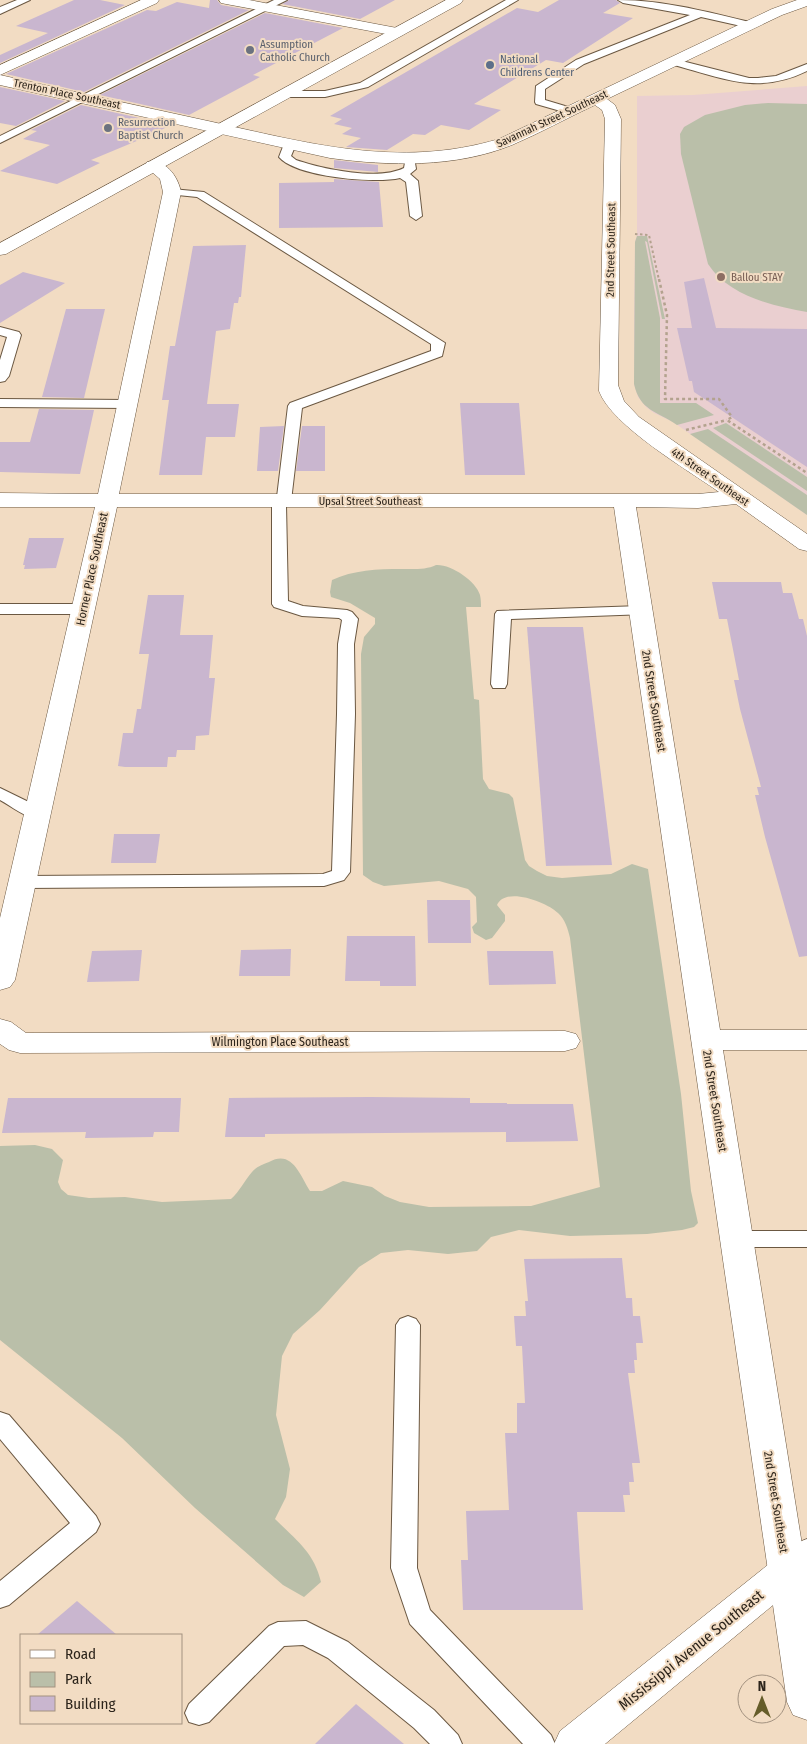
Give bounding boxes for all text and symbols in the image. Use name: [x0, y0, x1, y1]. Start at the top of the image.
place label: Assumption Catholic Church: [260, 38, 330, 64]
marker: Assumption Catholic Church: [244, 44, 256, 56]
place label: National Childrens Center: [500, 53, 574, 79]
marker: National Childrens Center: [484, 59, 496, 71]
street label: Trenton Place Southeast: [12, 76, 122, 112]
street label: Savannah Street Southeast: [494, 87, 610, 150]
place label: Resurrection Baptist Church: [118, 116, 184, 142]
marker: Resurrection Baptist Church: [102, 122, 114, 134]
street label: 2nd Street Southeast: [604, 202, 618, 297]
marker: Ballou STAY: [715, 271, 727, 283]
place label: Ballou STAY: [731, 271, 783, 284]
street label: 4th Street Southeast: [668, 445, 752, 509]
street label: Upsal Street Southeast: [319, 495, 422, 508]
street label: Horner Place Southeast: [73, 511, 111, 627]
street label: 2nd Street Southeast: [639, 649, 669, 753]
street label: Wilmington Place Southeast: [212, 1035, 348, 1049]
street label: 2nd Street Southeast: [700, 1049, 730, 1153]
street label: 2nd Street Southeast: [761, 1450, 791, 1554]
street label: Mississippi Avenue Southeast: [615, 1586, 767, 1714]
legend: [20, 1634, 182, 1724]
text: Road: [65, 1645, 96, 1663]
text: Park: [65, 1670, 92, 1688]
north arrow: [737, 1674, 787, 1724]
text: N: [758, 1678, 766, 1695]
text: Building: [65, 1695, 116, 1713]

